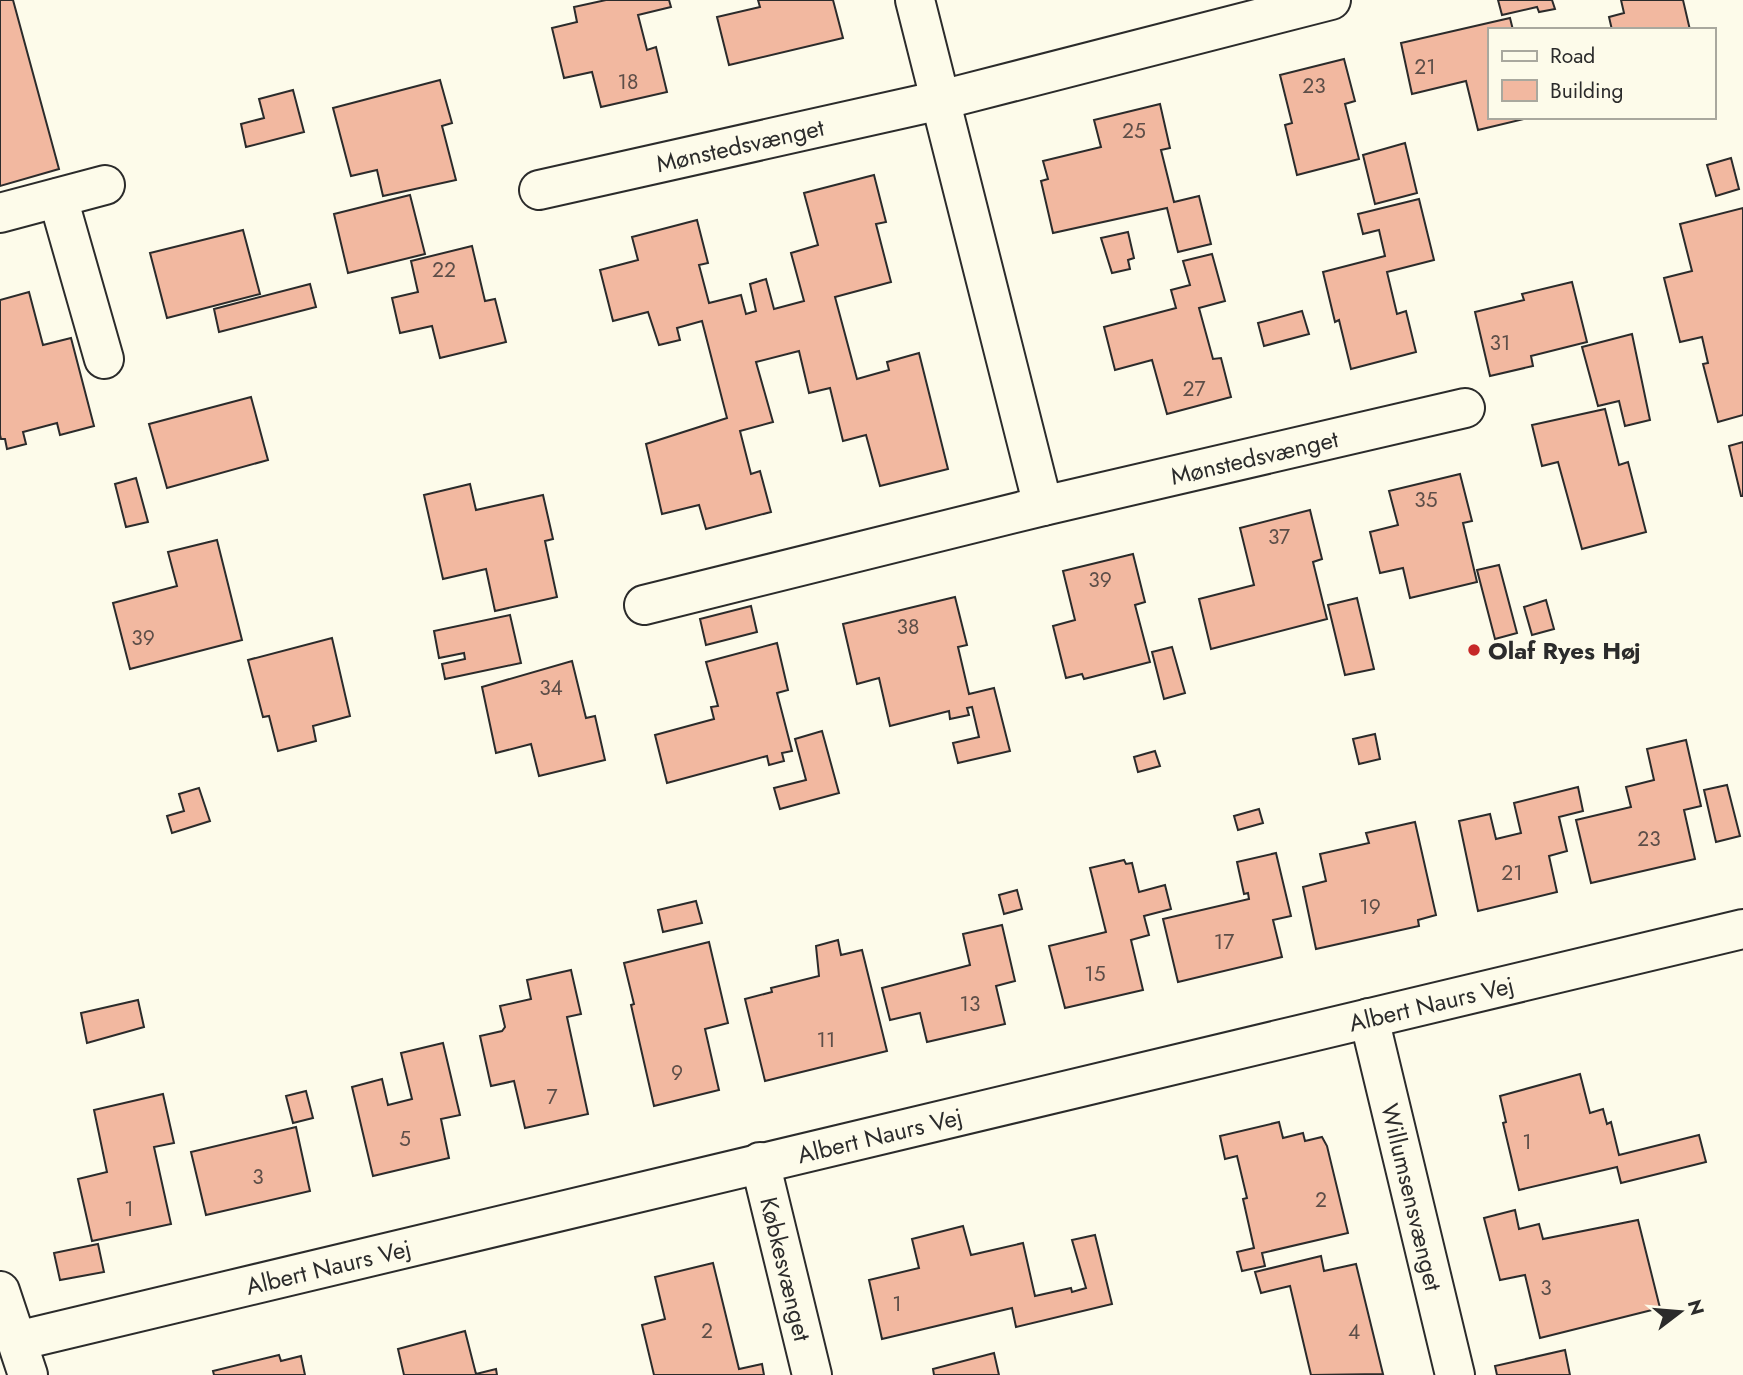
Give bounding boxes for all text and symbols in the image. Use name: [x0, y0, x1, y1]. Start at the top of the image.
legend: [1488, 28, 1715, 119]
text: Road: [1550, 41, 1595, 71]
house number: 21: [1414, 52, 1436, 82]
house number: 18: [618, 67, 638, 97]
house number: 23: [1302, 71, 1326, 101]
text: Building: [1550, 76, 1623, 106]
street label: Mønstedsvænget: [653, 109, 828, 181]
house number: 25: [1122, 116, 1146, 146]
house number: 22: [432, 255, 456, 285]
house number: 31: [1490, 328, 1510, 358]
house number: 27: [1183, 374, 1205, 404]
street label: Mønstedsvænget: [1167, 420, 1342, 493]
house number: 35: [1414, 485, 1438, 515]
house number: 37: [1268, 522, 1290, 552]
house number: 39: [1088, 565, 1112, 595]
house number: 38: [897, 612, 919, 642]
house number: 39: [131, 623, 155, 653]
place label: Olaf Ryes Høj: [1488, 633, 1641, 668]
marker: Olaf Ryes Høj: [1466, 642, 1482, 658]
house number: 34: [539, 673, 563, 703]
house number: 23: [1637, 824, 1661, 854]
house number: 21: [1501, 858, 1523, 888]
house number: 19: [1359, 892, 1381, 922]
house number: 17: [1214, 927, 1234, 957]
house number: 15: [1084, 959, 1106, 989]
street label: Albert Naurs Vej: [1345, 967, 1517, 1040]
house number: 13: [960, 989, 980, 1019]
house number: 11: [817, 1025, 835, 1055]
house number: 9: [671, 1058, 683, 1088]
house number: 7: [546, 1082, 558, 1112]
street label: Albert Naurs Vej: [794, 1098, 966, 1172]
street label: Willumsensvænget: [1373, 1100, 1452, 1294]
house number: 5: [399, 1124, 411, 1154]
house number: 1: [1522, 1127, 1532, 1157]
house number: 3: [252, 1162, 264, 1192]
house number: 2: [1315, 1185, 1327, 1215]
street label: Købkesvænget: [752, 1193, 821, 1345]
house number: 1: [124, 1194, 134, 1224]
street label: Albert Naurs Vej: [242, 1230, 414, 1303]
house number: 3: [1540, 1273, 1552, 1303]
north arrow: [1645, 1277, 1715, 1347]
house number: 1: [892, 1289, 902, 1319]
text: N: [1681, 1296, 1711, 1318]
house number: 2: [701, 1316, 713, 1346]
house number: 4: [1348, 1317, 1360, 1347]

